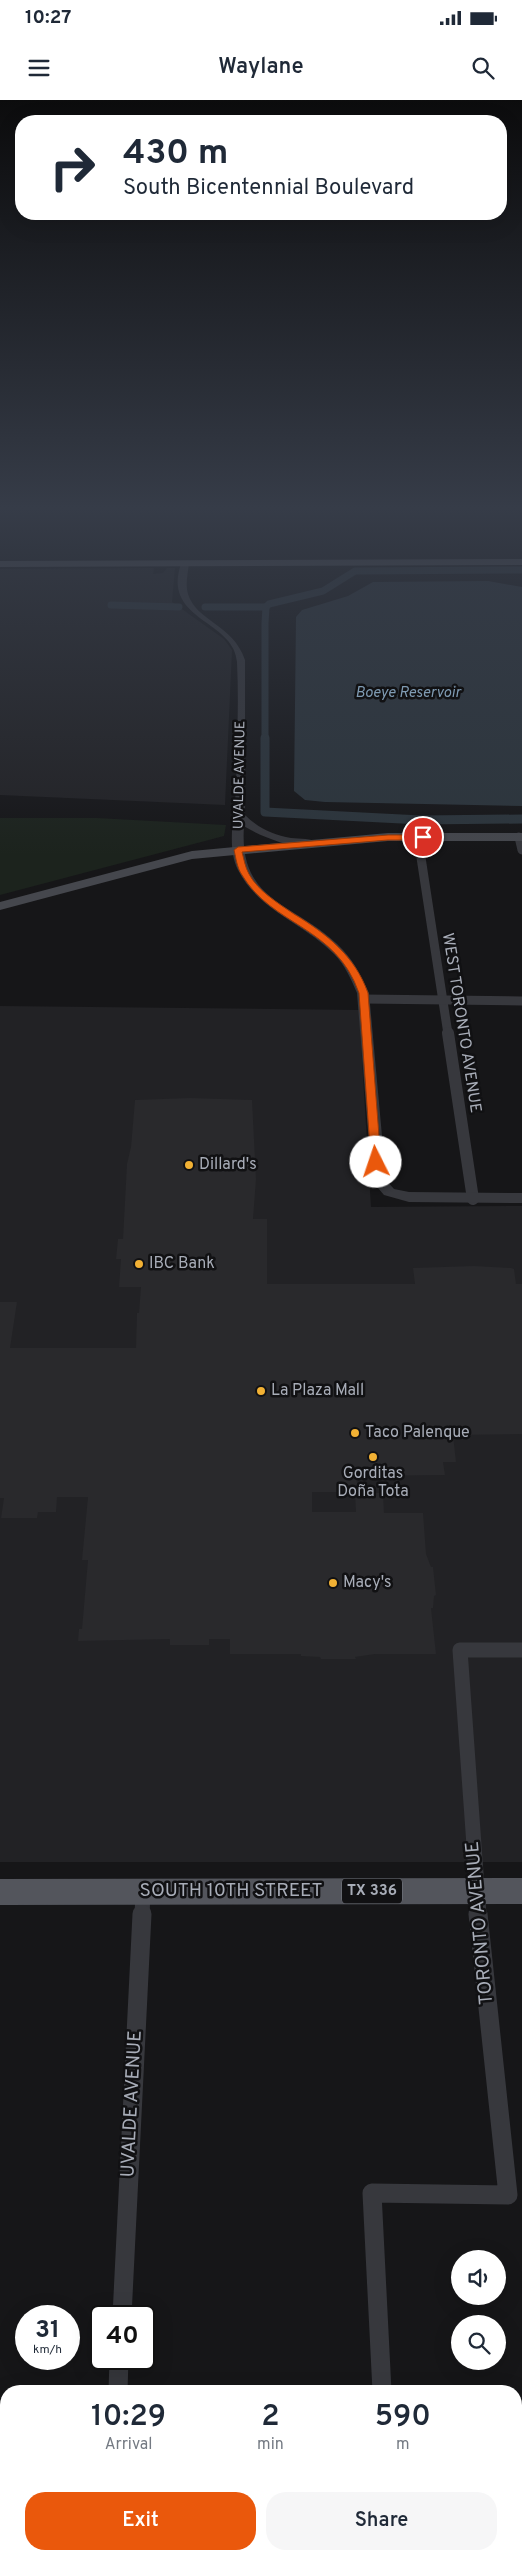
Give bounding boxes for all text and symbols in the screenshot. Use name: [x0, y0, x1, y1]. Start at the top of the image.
text: 10:27: [25, 6, 71, 30]
icon: menu: [25, 54, 53, 82]
text: Waylane: [218, 54, 304, 81]
icon: search: [469, 54, 497, 82]
text: 430 m: [123, 132, 228, 176]
icon: right: [40, 135, 105, 200]
text: South Bicentennial Boulevard: [123, 175, 414, 202]
water label: Boeye Reservoir: [355, 684, 462, 703]
street label: UVALDE AVENUE: [231, 721, 249, 829]
pin: [402, 816, 444, 858]
icon: arrive: [409, 823, 437, 851]
street label: WEST TORONTO AVENUE: [437, 932, 485, 1114]
position arrow: [349, 1135, 401, 1187]
place label: Dillard's: [199, 1155, 257, 1175]
marker: Dillard's: [183, 1159, 195, 1171]
place label: IBC Bank: [149, 1254, 215, 1274]
marker: IBC Bank: [133, 1258, 145, 1270]
place label: La Plaza Mall: [271, 1381, 364, 1401]
marker: La Plaza Mall: [255, 1385, 267, 1397]
place label: Taco Palenque: [365, 1423, 470, 1443]
marker: Taco Palenque: [349, 1427, 361, 1439]
marker: Gorditas Doña Tota: [367, 1451, 379, 1463]
place label: Gorditas Doña Tota: [337, 1464, 409, 1502]
place label: Macy's: [343, 1573, 392, 1593]
marker: Macy's: [327, 1577, 339, 1589]
street label: TORONTO AVENUE: [461, 1840, 499, 2006]
road number: TX 336: [342, 1878, 402, 1904]
street label: SOUTH 10TH STREET: [140, 1879, 322, 1903]
street label: UVALDE AVENUE: [116, 2030, 148, 2178]
map controls: [451, 2250, 506, 2370]
button: sound: [451, 2250, 506, 2305]
speed limit sign: 40: [90, 2305, 155, 2370]
text: 31: [35, 2315, 60, 2347]
button: search: [451, 2315, 506, 2370]
text: km/h: [33, 2342, 62, 2358]
text: 10:29: [91, 2399, 166, 2436]
text: 2: [261, 2399, 280, 2436]
text: 590: [375, 2399, 431, 2436]
text: Arrival: [105, 2435, 152, 2455]
text: min: [257, 2435, 284, 2455]
text: m: [396, 2435, 410, 2455]
button: Exit: [25, 2492, 256, 2550]
button: Share: [266, 2492, 497, 2550]

